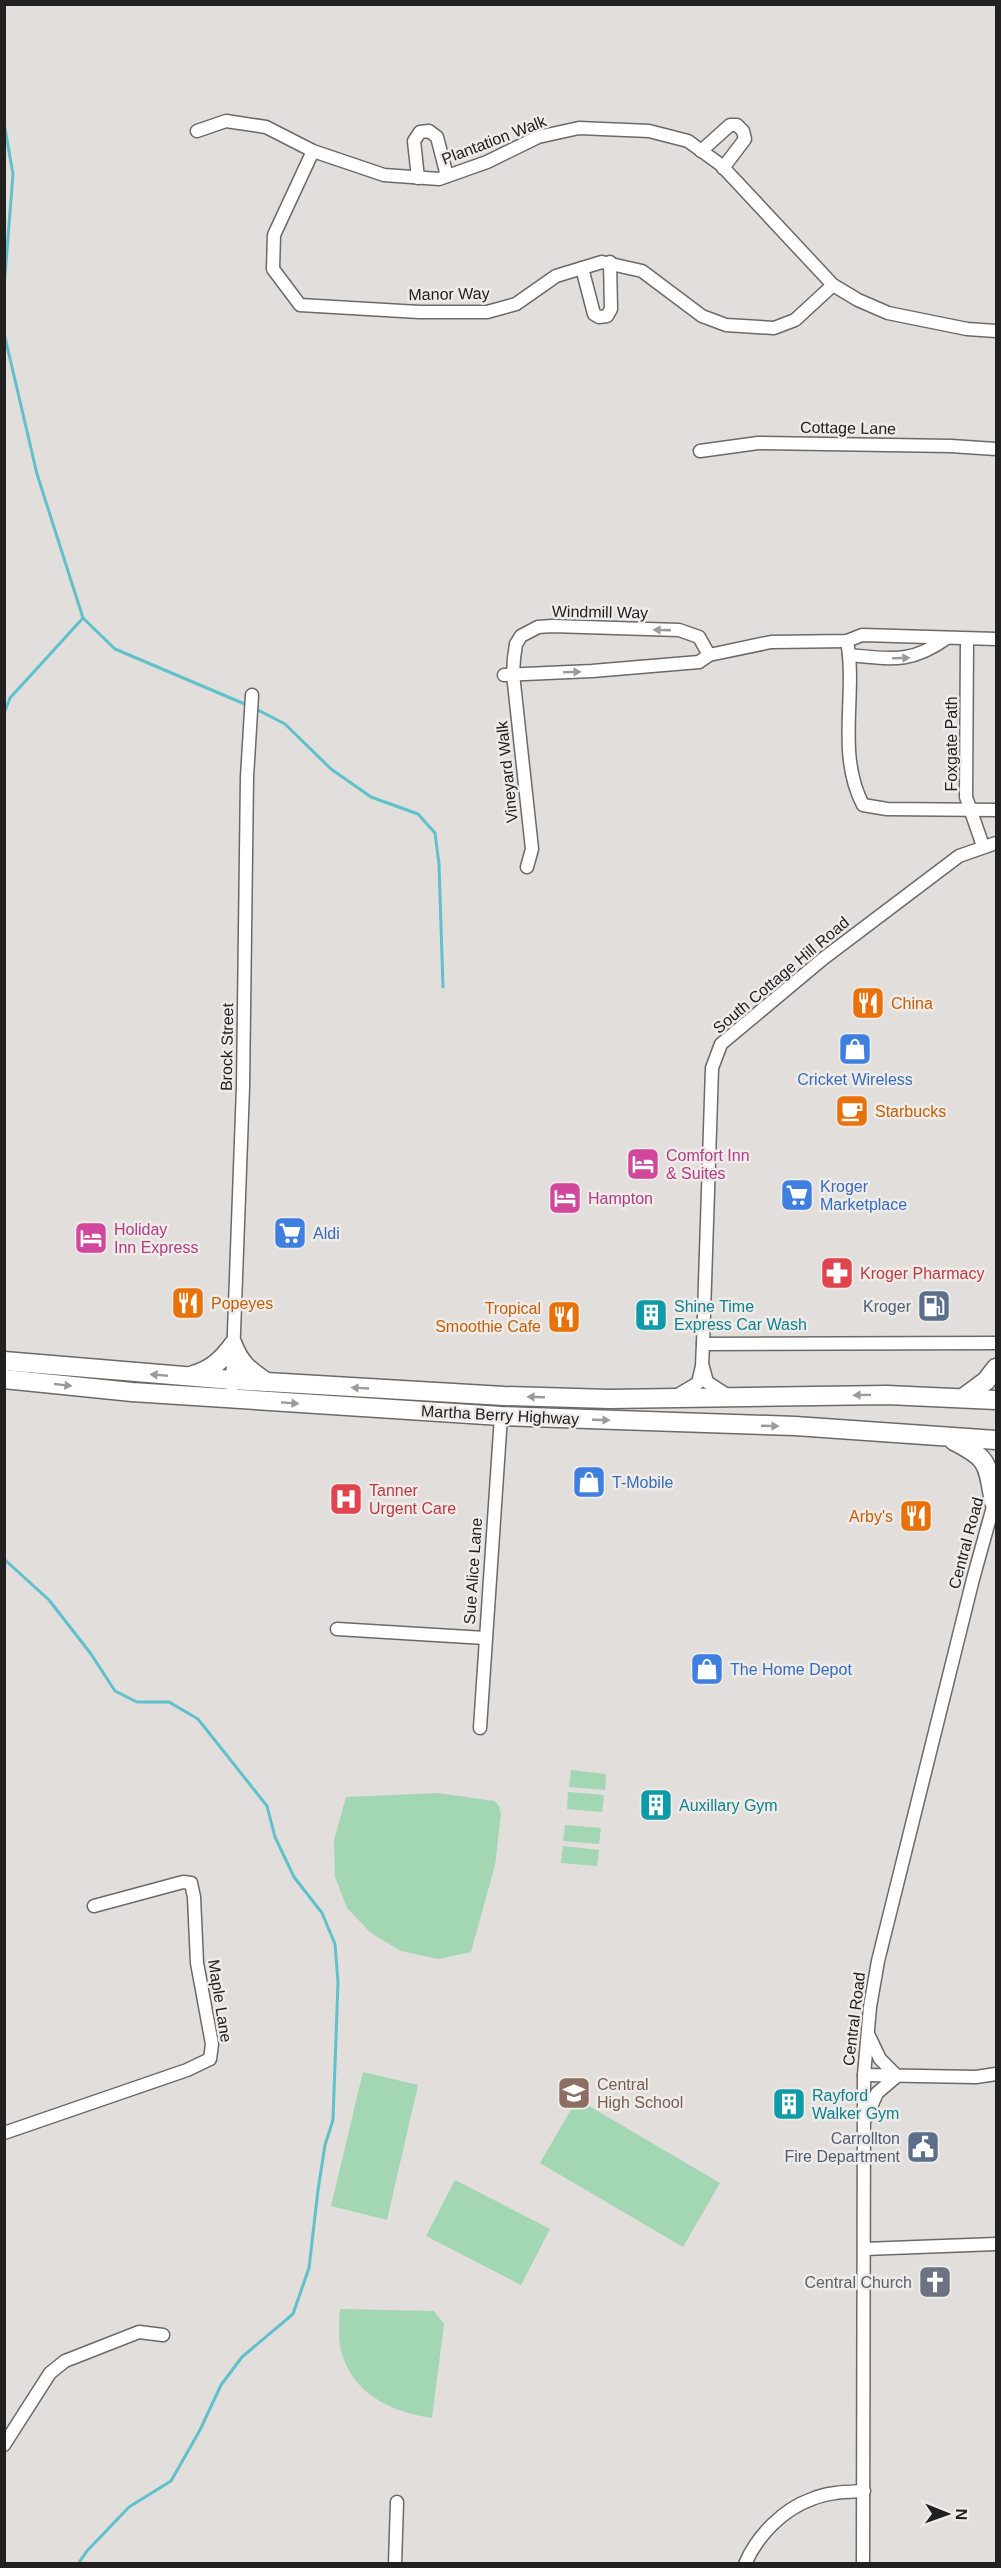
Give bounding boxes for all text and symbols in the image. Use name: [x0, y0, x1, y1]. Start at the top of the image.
street label: Plantation Walk: [439, 112, 550, 168]
street label: Manor Way: [408, 285, 490, 303]
street label: Cottage Lane: [800, 419, 896, 437]
street label: Windmill Way: [552, 603, 648, 621]
one-way arrow: [653, 625, 672, 634]
one-way arrow: [892, 653, 911, 662]
one-way arrow: [562, 667, 581, 677]
street label: Foxgate Path: [943, 696, 960, 792]
street label: Vineyard Walk: [493, 719, 521, 824]
street label: South Cottage Hill Road: [710, 913, 852, 1037]
restaurant icon: China: [850, 985, 886, 1021]
place label: China: [891, 995, 933, 1012]
street label: Brock Street: [218, 1002, 236, 1091]
shop icon: Cricket Wireless: [837, 1031, 873, 1067]
place label: Cricket Wireless: [797, 1071, 913, 1088]
cafe icon: Starbucks: [834, 1093, 870, 1129]
place label: Starbucks: [875, 1103, 946, 1120]
hotel icon: Comfort Inn & Suites: [625, 1146, 661, 1182]
place label: Comfort Inn & Suites: [666, 1147, 750, 1182]
supermarket icon: Kroger Marketplace: [779, 1177, 815, 1213]
place label: Kroger Marketplace: [820, 1178, 907, 1213]
hotel icon: Hampton: [547, 1180, 583, 1216]
place label: Hampton: [588, 1190, 653, 1207]
supermarket icon: Aldi: [272, 1215, 308, 1251]
hotel icon: Holiday Inn Express: [73, 1220, 109, 1256]
place label: Holiday Inn Express: [114, 1221, 198, 1256]
place label: Aldi: [313, 1225, 340, 1242]
pharmacy icon: Kroger Pharmacy: [819, 1255, 855, 1291]
place label: Kroger Pharmacy: [860, 1265, 985, 1282]
restaurant icon: Popeyes: [170, 1285, 206, 1321]
fuel station icon: Kroger: [916, 1288, 952, 1324]
place label: Popeyes: [211, 1295, 273, 1312]
building icon: Shine Time Express Car Wash: [633, 1297, 669, 1333]
place label: Shine Time Express Car Wash: [674, 1298, 807, 1333]
place label: Kroger: [863, 1298, 912, 1315]
restaurant icon: Tropical Smoothie Cafe: [546, 1299, 582, 1335]
place label: Tropical Smoothie Cafe: [435, 1300, 541, 1335]
one-way arrow: [149, 1370, 168, 1379]
one-way arrow: [53, 1380, 72, 1390]
one-way arrow: [351, 1383, 370, 1392]
one-way arrow: [853, 1390, 872, 1400]
one-way arrow: [526, 1392, 545, 1402]
one-way arrow: [280, 1398, 299, 1407]
street label: Martha Berry Highway: [421, 1402, 579, 1428]
one-way arrow: [592, 1415, 611, 1424]
one-way arrow: [760, 1421, 779, 1430]
shop icon: T-Mobile: [571, 1464, 607, 1500]
place label: T-Mobile: [612, 1474, 673, 1491]
hospital icon: Tanner Urgent Care: [328, 1481, 364, 1517]
place label: Tanner Urgent Care: [369, 1482, 456, 1517]
street label: Central Road: [946, 1495, 986, 1591]
restaurant icon: Arby's: [898, 1498, 934, 1534]
place label: Arby's: [849, 1508, 893, 1525]
street label: Sue Alice Lane: [461, 1517, 485, 1625]
shop icon: The Home Depot: [689, 1651, 725, 1687]
place label: The Home Depot: [730, 1661, 852, 1678]
building icon: Auxillary Gym: [638, 1787, 674, 1823]
place label: Auxillary Gym: [679, 1797, 778, 1814]
street label: Maple Lane: [205, 1958, 235, 2044]
street label: Central Road: [840, 1971, 868, 2067]
school or university icon: Central High School: [556, 2075, 592, 2111]
place label: Central High School: [597, 2076, 683, 2111]
building icon: Rayford Walker Gym: [771, 2086, 807, 2122]
place label: Rayford Walker Gym: [812, 2087, 899, 2122]
public building icon: Carrollton Fire Department: [905, 2129, 941, 2165]
place label: Carrollton Fire Department: [784, 2130, 901, 2165]
church icon: Central Church: [917, 2264, 953, 2300]
place label: Central Church: [804, 2274, 912, 2291]
north arrow: [917, 2484, 977, 2544]
text: N: [953, 2508, 970, 2520]

